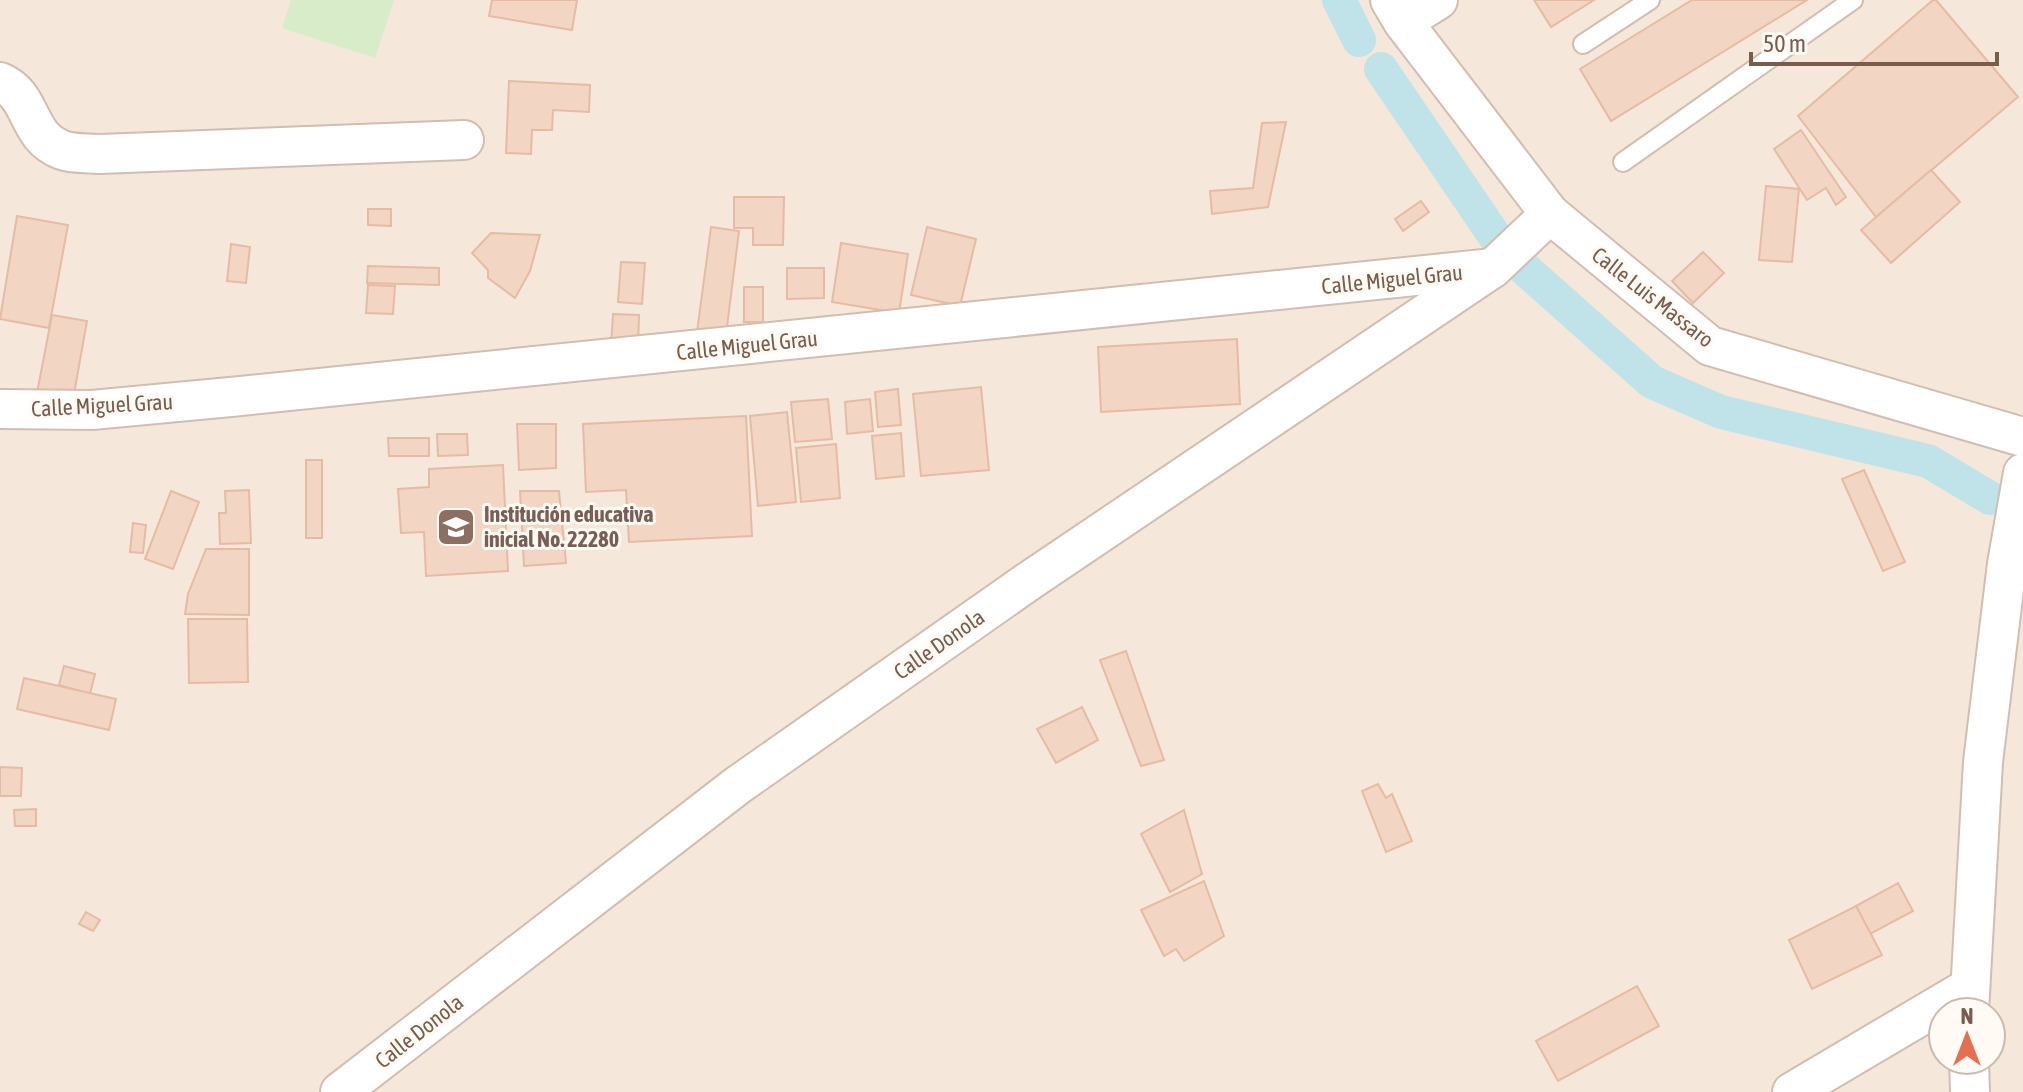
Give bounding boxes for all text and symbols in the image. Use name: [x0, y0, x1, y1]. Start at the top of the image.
scale bar: [1751, 16, 1997, 66]
text: 50 m: [1763, 30, 1806, 57]
street label: Calle Luis Massaro: [1587, 241, 1719, 353]
street label: Calle Miguel Grau: [1320, 259, 1464, 299]
street label: Calle Miguel Grau: [675, 325, 819, 365]
street label: Calle Miguel Grau: [30, 388, 174, 422]
place label: Institución educativa inicial No. 22280: [484, 501, 653, 552]
school or university icon: Institución educativa inicial No. 22280: [435, 506, 477, 548]
street label: Calle Donola: [889, 603, 989, 685]
street label: Calle Donola: [370, 989, 468, 1073]
north arrow: [1927, 996, 2007, 1076]
text: N: [1961, 1003, 1973, 1029]

